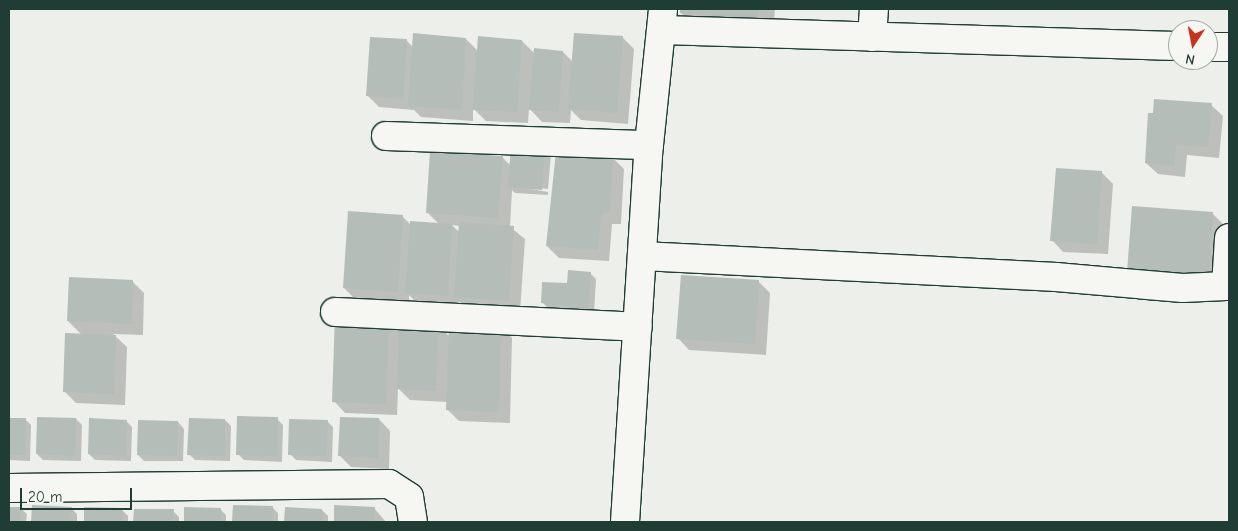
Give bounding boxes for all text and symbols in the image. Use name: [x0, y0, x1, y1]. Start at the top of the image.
north arrow: [1168, 20, 1218, 70]
text: N: [1184, 50, 1196, 68]
scale bar: [22, 478, 135, 510]
text: 20 m: [28, 488, 62, 506]

